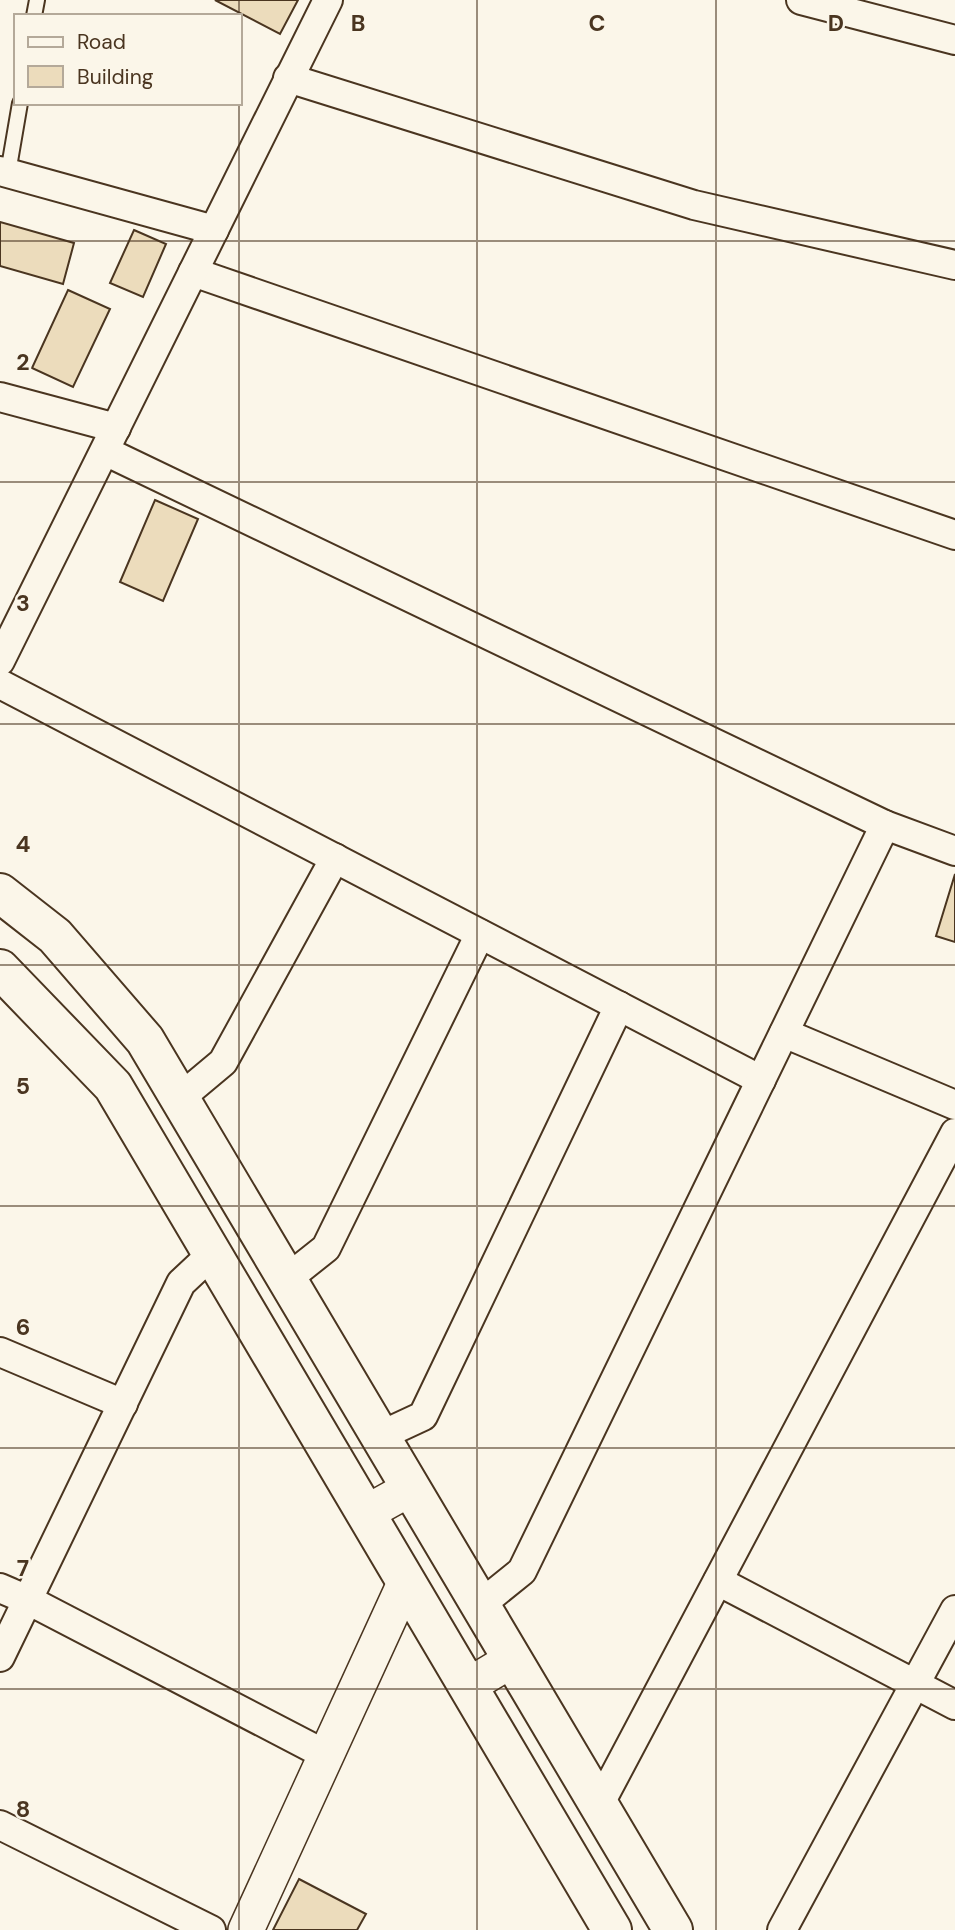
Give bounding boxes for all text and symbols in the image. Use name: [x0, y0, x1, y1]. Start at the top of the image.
text: B: [351, 8, 365, 38]
text: C: [589, 8, 605, 38]
text: D: [828, 8, 844, 38]
legend: [14, 14, 242, 105]
text: Road: [77, 28, 126, 56]
text: Building: [77, 63, 154, 91]
text: 2: [16, 347, 30, 377]
text: 3: [16, 588, 30, 618]
text: 4: [16, 829, 31, 859]
text: 5: [16, 1071, 30, 1101]
text: 6: [16, 1312, 30, 1342]
text: 7: [17, 1553, 29, 1583]
text: 8: [16, 1794, 30, 1824]

